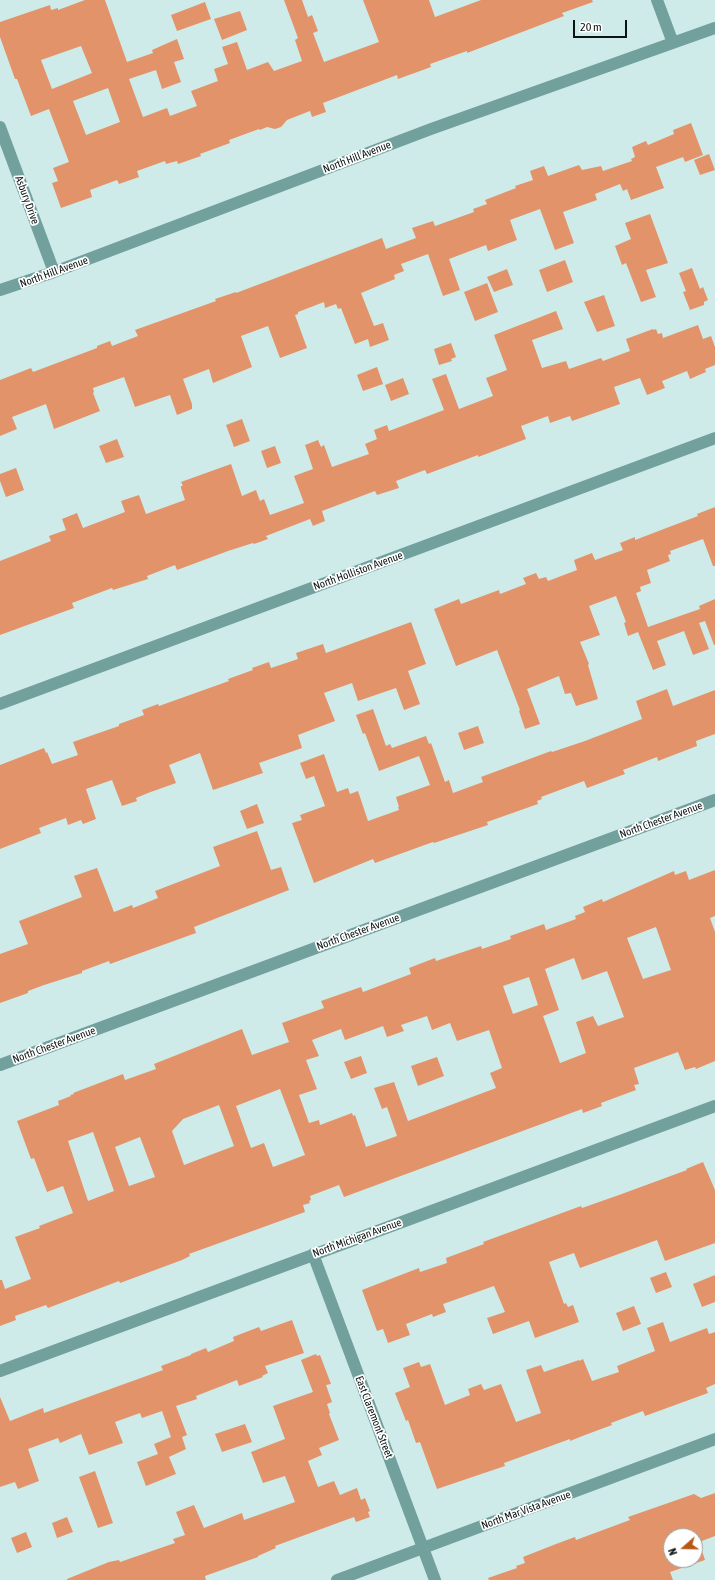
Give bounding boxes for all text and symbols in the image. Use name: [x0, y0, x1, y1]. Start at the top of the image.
scale bar: [575, 12, 629, 38]
text: 20 m: [580, 20, 602, 34]
street label: North Hill Avenue: [321, 138, 393, 176]
street label: Asbury Drive: [12, 174, 42, 226]
street label: North Hill Avenue: [18, 254, 90, 290]
street label: North Holliston Avenue: [312, 549, 404, 593]
street label: North Chester Avenue: [618, 799, 704, 841]
street label: North Chester Avenue: [315, 911, 401, 953]
street label: North Chester Avenue: [11, 1024, 97, 1066]
street label: North Michigan Avenue: [311, 1216, 403, 1260]
street label: East Claremont Street: [352, 1374, 396, 1460]
street label: North Mar Vista Avenue: [480, 1488, 572, 1532]
north arrow: [663, 1528, 703, 1568]
text: N: [666, 1547, 679, 1557]

